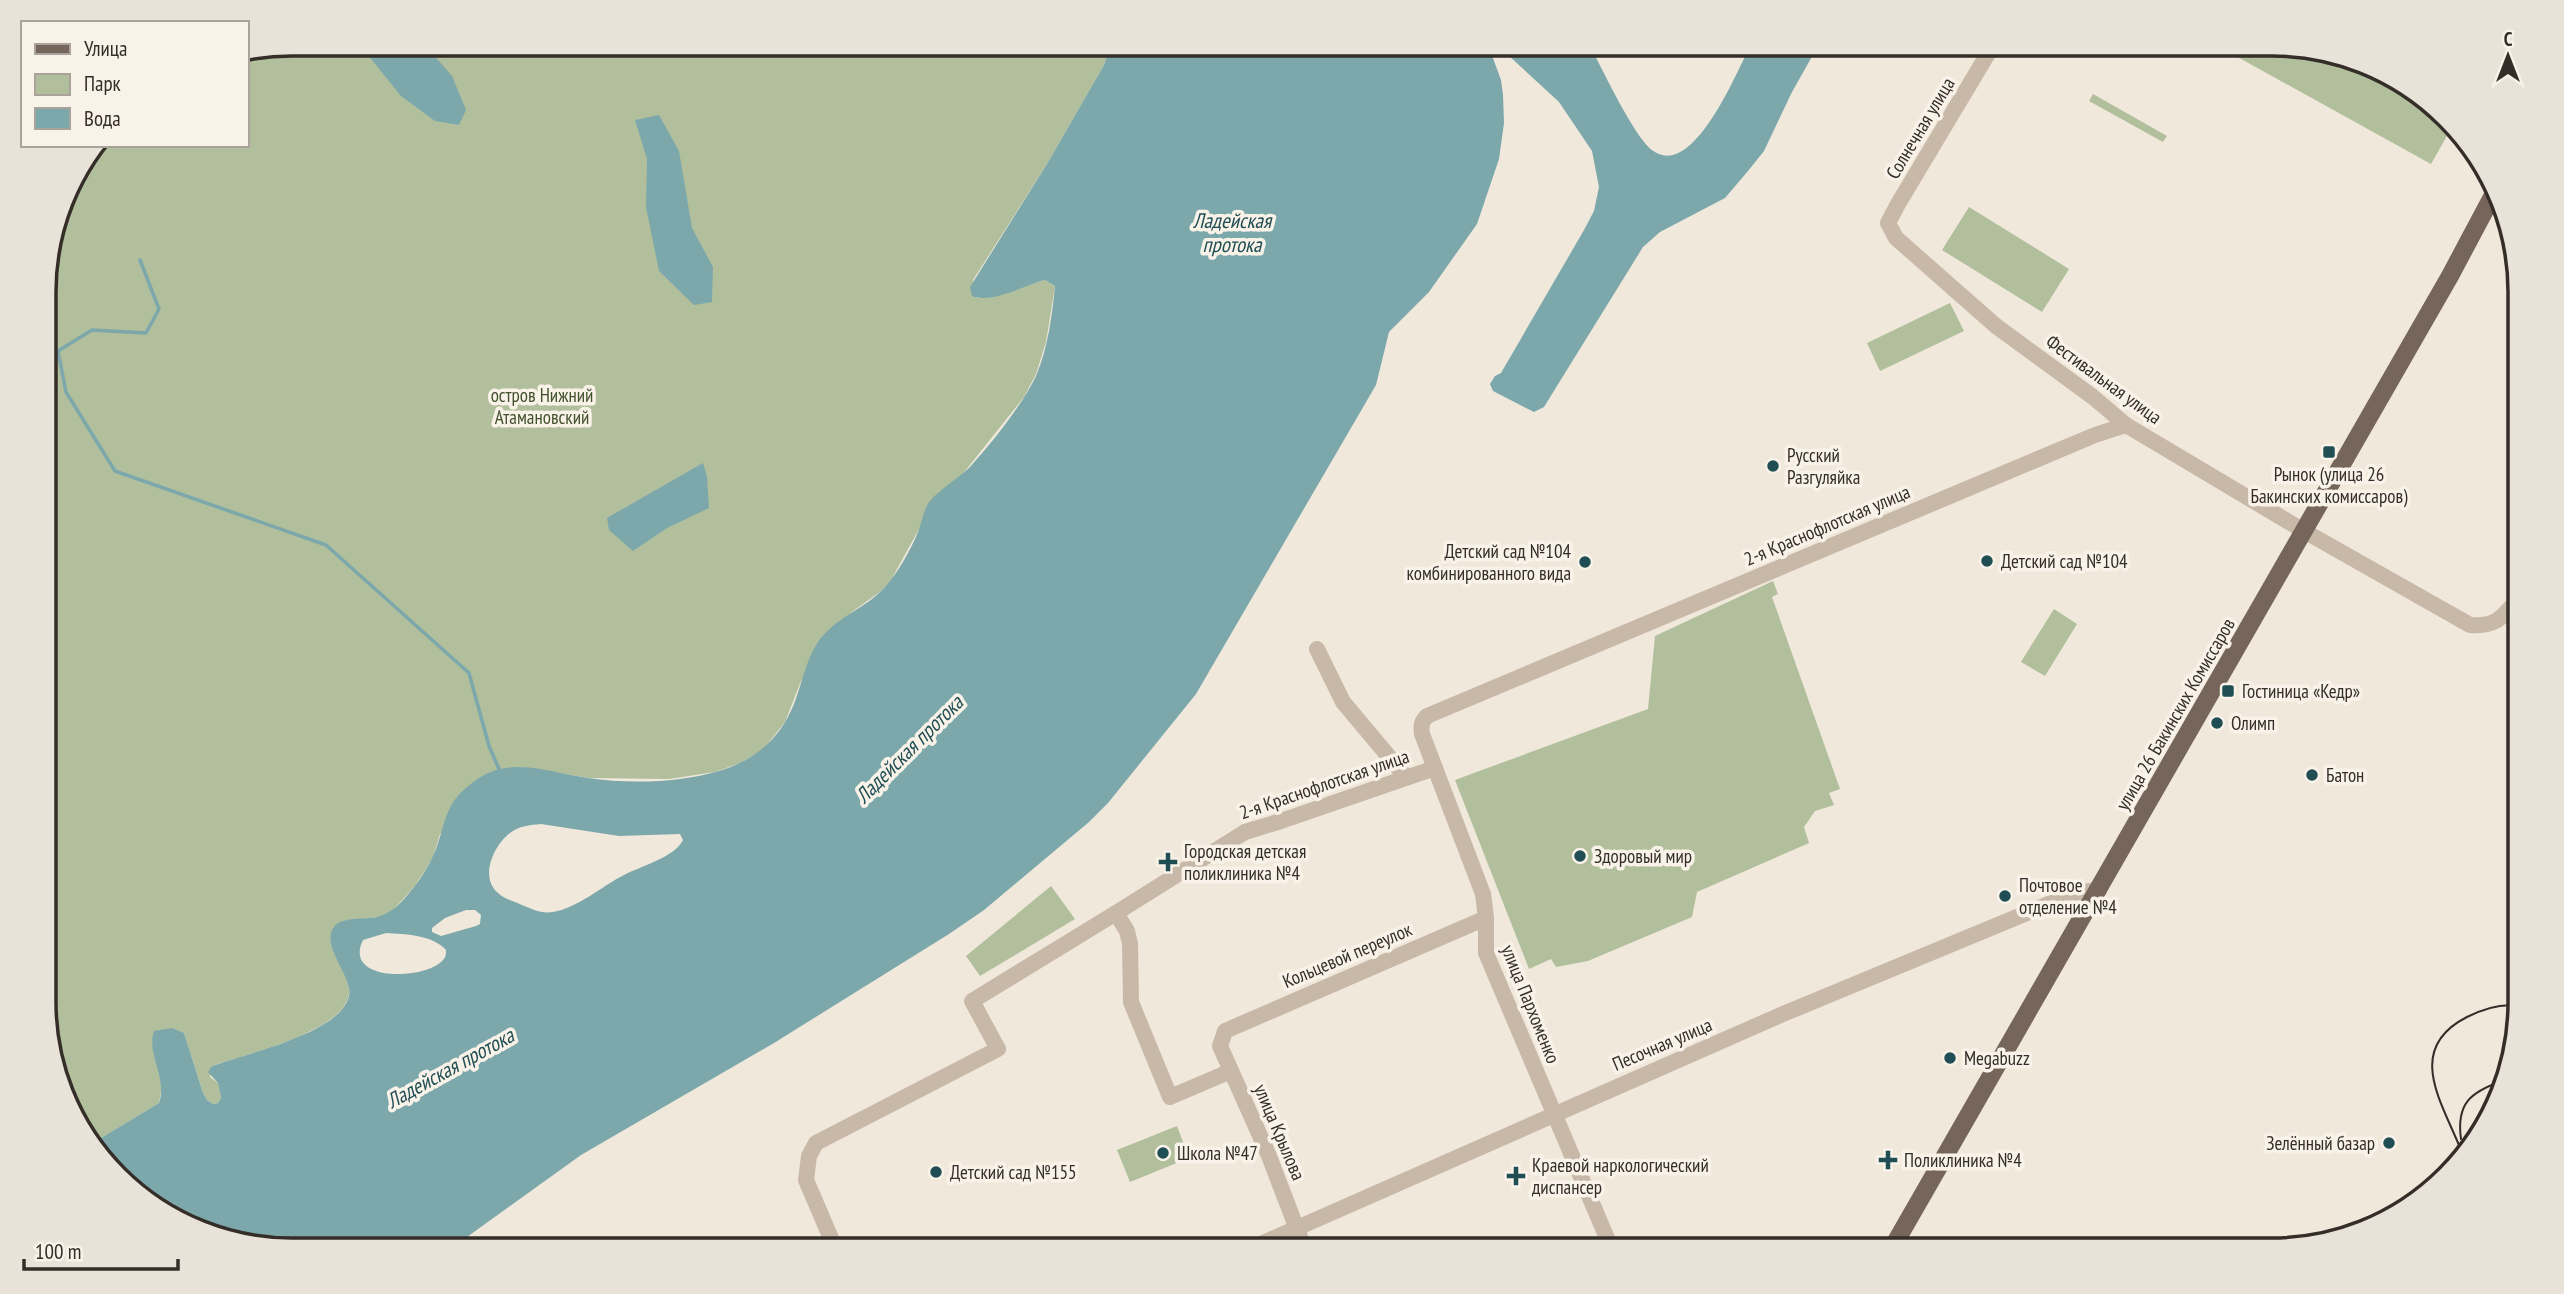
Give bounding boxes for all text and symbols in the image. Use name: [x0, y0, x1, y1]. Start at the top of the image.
legend: [21, 21, 248, 147]
north arrow: [2473, 21, 2543, 91]
text: С: [2504, 27, 2513, 51]
text: Улица: [84, 35, 127, 62]
text: Парк: [84, 70, 121, 97]
street label: Солнечная улица: [1880, 73, 1960, 183]
text: Вода: [84, 105, 121, 132]
water label: Ладейская протока: [1192, 207, 1273, 258]
street label: Фестивальная улица: [2042, 329, 2166, 429]
park label: остров Нижний Атамановский: [491, 383, 593, 429]
place label: Русский Разгуляйка: [1787, 443, 1860, 489]
marker: Рынок (улица 26 Бакинских комиссаров): [2321, 444, 2337, 460]
marker: Русский Разгуляйка: [1765, 458, 1781, 474]
place label: Рынок (улица 26 Бакинских комиссаров): [2251, 462, 2408, 508]
street label: 2-я Краснофлотская улица: [1740, 479, 1914, 571]
place label: Детский сад №104 комбинированного вида: [1407, 539, 1571, 585]
place label: Детский сад №104: [2001, 549, 2128, 573]
marker: Детский сад №104: [1979, 553, 1995, 569]
marker: Детский сад №104 комбинированного вида: [1577, 554, 1593, 570]
street label: улица 26 Бакинских Комиссаров: [2110, 614, 2240, 814]
place label: Гостиница «Кедр»: [2242, 679, 2360, 703]
marker: Гостиница «Кедр»: [2220, 683, 2236, 699]
water label: Ладейская протока: [849, 688, 970, 809]
place label: Олимп: [2231, 711, 2275, 735]
marker: Олимп: [2209, 715, 2225, 731]
street label: 2-я Краснофлотская улица: [1236, 744, 1412, 824]
place label: Батон: [2326, 763, 2364, 787]
marker: Батон: [2304, 767, 2320, 783]
place label: Городская детская поликлиника №4: [1184, 839, 1306, 885]
place label: Здоровый мир: [1594, 844, 1692, 868]
marker: Здоровый мир: [1572, 848, 1588, 864]
marker: Городская детская поликлиника №4: [1158, 852, 1178, 872]
place label: Почтовое отделение №4: [2019, 873, 2117, 919]
marker: Почтовое отделение №4: [1997, 888, 2013, 904]
street label: Кольцевой переулок: [1279, 917, 1416, 993]
street label: улица Пархоменко: [1496, 941, 1566, 1067]
street label: Песочная улица: [1609, 1012, 1715, 1076]
water label: Ладейская протока: [381, 1021, 520, 1115]
place label: Megabuzz: [1964, 1046, 2030, 1070]
marker: Megabuzz: [1942, 1050, 1958, 1066]
street label: улица Крылова: [1249, 1080, 1311, 1184]
place label: Зелённый базар: [2266, 1131, 2375, 1155]
marker: Зелённый базар: [2381, 1135, 2397, 1151]
place label: Школа №47: [1177, 1141, 1258, 1165]
marker: Школа №47: [1155, 1145, 1171, 1161]
place label: Поликлиника №4: [1904, 1148, 2022, 1172]
marker: Поликлиника №4: [1878, 1150, 1898, 1170]
place label: Краевой наркологический диспансер: [1532, 1153, 1709, 1199]
place label: Детский сад №155: [950, 1160, 1077, 1184]
marker: Детский сад №155: [928, 1164, 944, 1180]
marker: Краевой наркологический диспансер: [1506, 1166, 1526, 1186]
scale bar: [24, 1228, 178, 1272]
text: 100 m: [35, 1238, 81, 1265]

